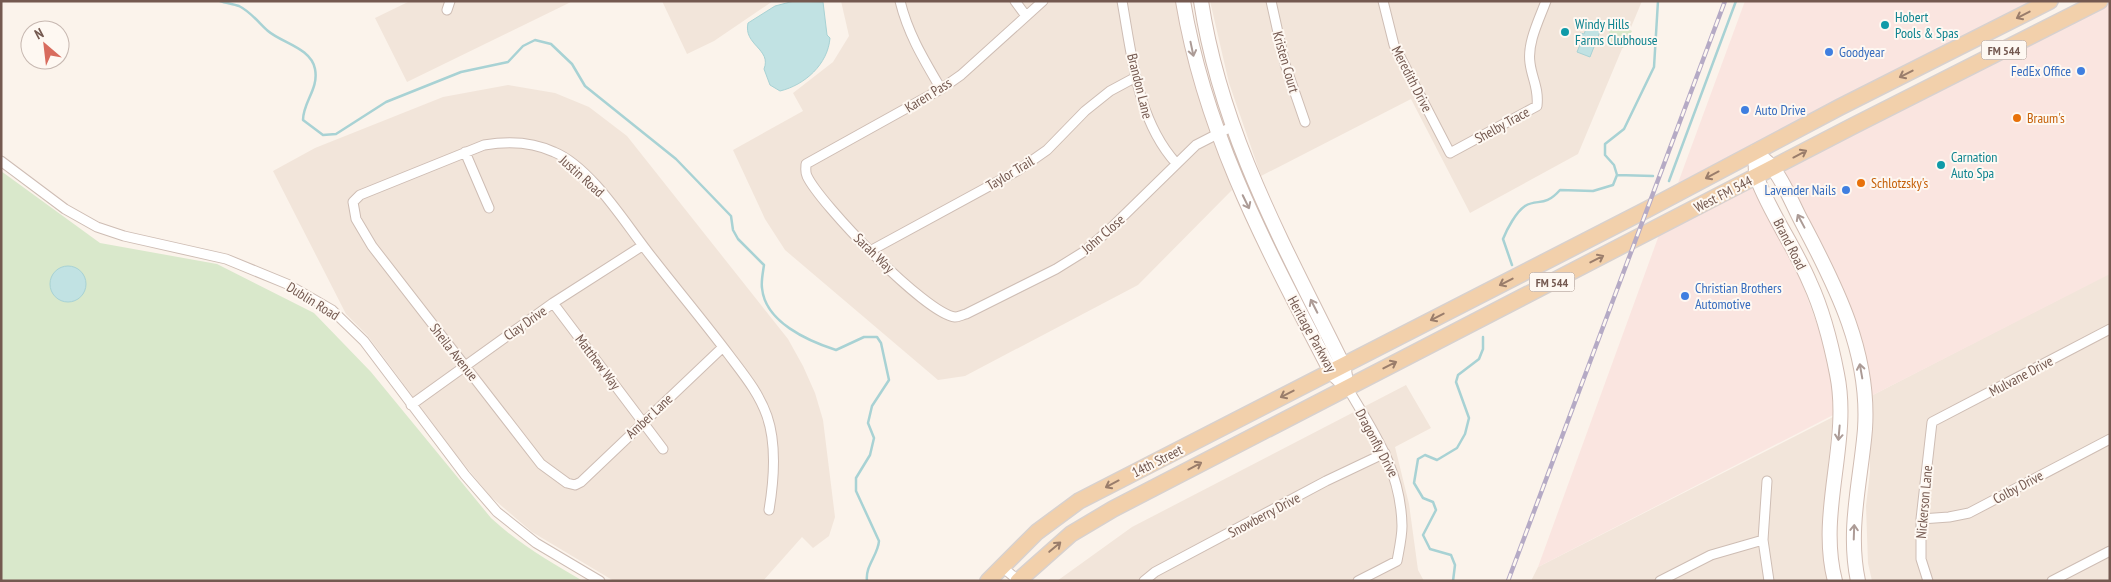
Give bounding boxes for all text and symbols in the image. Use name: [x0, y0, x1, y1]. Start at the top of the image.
place label: Hobert Pools & Spas: [1895, 8, 1959, 42]
one-way arrow: [2016, 11, 2031, 20]
place label: Windy Hills Farms Clubhouse: [1575, 15, 1658, 49]
marker: Hobert Pools & Spas: [1879, 19, 1891, 31]
north arrow: [20, 20, 70, 70]
text: N: [31, 24, 46, 43]
marker: Windy Hills Farms Clubhouse: [1559, 26, 1571, 38]
street label: Kristen Court: [1269, 29, 1303, 95]
road number: FM 544: [1982, 40, 2026, 60]
one-way arrow: [1188, 41, 1197, 57]
street label: Meredith Drive: [1388, 43, 1436, 115]
place label: Goodyear: [1839, 43, 1885, 61]
marker: Goodyear: [1823, 46, 1835, 58]
street label: Brandon Lane: [1123, 52, 1157, 121]
place label: FedEx Office: [2011, 62, 2071, 80]
marker: FedEx Office: [2075, 65, 2087, 77]
one-way arrow: [1899, 70, 1914, 79]
street label: Karen Pass: [901, 73, 955, 116]
place label: Auto Drive: [1755, 101, 1806, 119]
street label: Shelby Trace: [1472, 103, 1533, 147]
marker: Auto Drive: [1739, 104, 1751, 116]
place label: Braum's: [2027, 109, 2065, 127]
marker: Braum's: [2011, 112, 2023, 124]
place label: Carnation Auto Spa: [1951, 148, 1998, 182]
one-way arrow: [1792, 149, 1807, 158]
street label: Justin Road: [555, 151, 608, 201]
street label: Taylor Trail: [983, 151, 1038, 194]
marker: Carnation Auto Spa: [1935, 159, 1947, 171]
one-way arrow: [1705, 170, 1720, 180]
street label: West FM 544: [1691, 171, 1756, 216]
place label: Schlotzsky's: [1871, 174, 1929, 192]
marker: Schlotzsky's: [1855, 177, 1867, 189]
place label: Lavender Nails: [1765, 181, 1836, 199]
marker: Lavender Nails: [1840, 184, 1852, 196]
one-way arrow: [1241, 194, 1251, 209]
street label: John Close: [1077, 210, 1128, 258]
one-way arrow: [1796, 213, 1806, 228]
street label: Brand Road: [1769, 215, 1811, 273]
street label: Sarah Way: [850, 229, 899, 277]
one-way arrow: [1589, 254, 1604, 263]
road number: FM 544: [1530, 272, 1574, 292]
street label: Dublin Road: [283, 278, 343, 324]
one-way arrow: [1499, 278, 1514, 287]
place label: Christian Brothers Automotive: [1695, 279, 1782, 313]
marker: Christian Brothers Automotive: [1679, 290, 1691, 302]
street label: Heritage Parkway: [1284, 293, 1341, 376]
one-way arrow: [1309, 299, 1318, 314]
street label: Clay Drive: [500, 302, 550, 344]
one-way arrow: [1430, 312, 1445, 322]
street label: Sheila Avenue: [426, 320, 482, 384]
street label: Matthew Way: [571, 331, 625, 394]
street label: Mulvane Drive: [1986, 352, 2056, 400]
one-way arrow: [1382, 360, 1397, 369]
one-way arrow: [1855, 363, 1865, 379]
one-way arrow: [1280, 389, 1295, 399]
street label: Amber Lane: [622, 390, 676, 442]
street label: Dragonfly Drive: [1351, 406, 1403, 480]
one-way arrow: [1834, 425, 1844, 441]
street label: 14th Street: [1129, 441, 1186, 481]
one-way arrow: [1187, 461, 1202, 470]
street label: Nickerson Lane: [1912, 464, 1936, 539]
street label: Colby Drive: [1990, 466, 2046, 508]
one-way arrow: [1104, 479, 1119, 489]
street label: Snowberry Drive: [1225, 488, 1303, 542]
one-way arrow: [1850, 525, 1859, 541]
one-way arrow: [1048, 542, 1061, 553]

